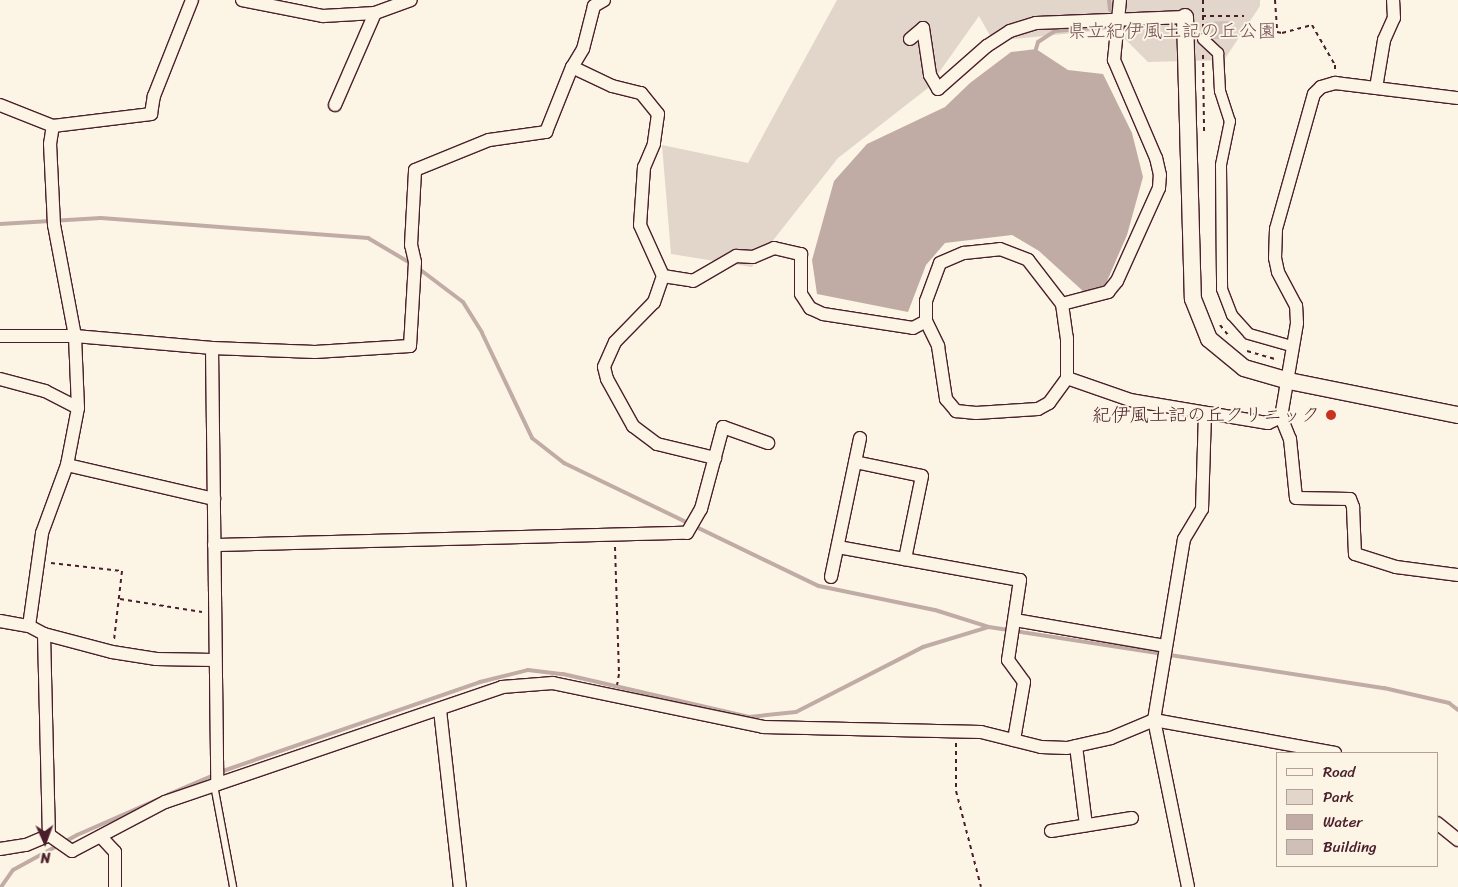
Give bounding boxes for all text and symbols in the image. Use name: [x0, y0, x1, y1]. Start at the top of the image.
park label: 県立紀伊風土記の丘公園: [1068, 20, 1276, 42]
place label: 紀伊風土記の丘クリニック: [1092, 404, 1320, 426]
marker: 紀伊風土記の丘クリニック: [1324, 408, 1338, 422]
legend: [1276, 752, 1438, 867]
text: Road: [1323, 759, 1355, 785]
text: Park: [1323, 784, 1354, 810]
text: Water: [1323, 809, 1363, 835]
north arrow: [20, 817, 70, 867]
text: Building: [1323, 834, 1377, 860]
text: N: [40, 845, 51, 870]

